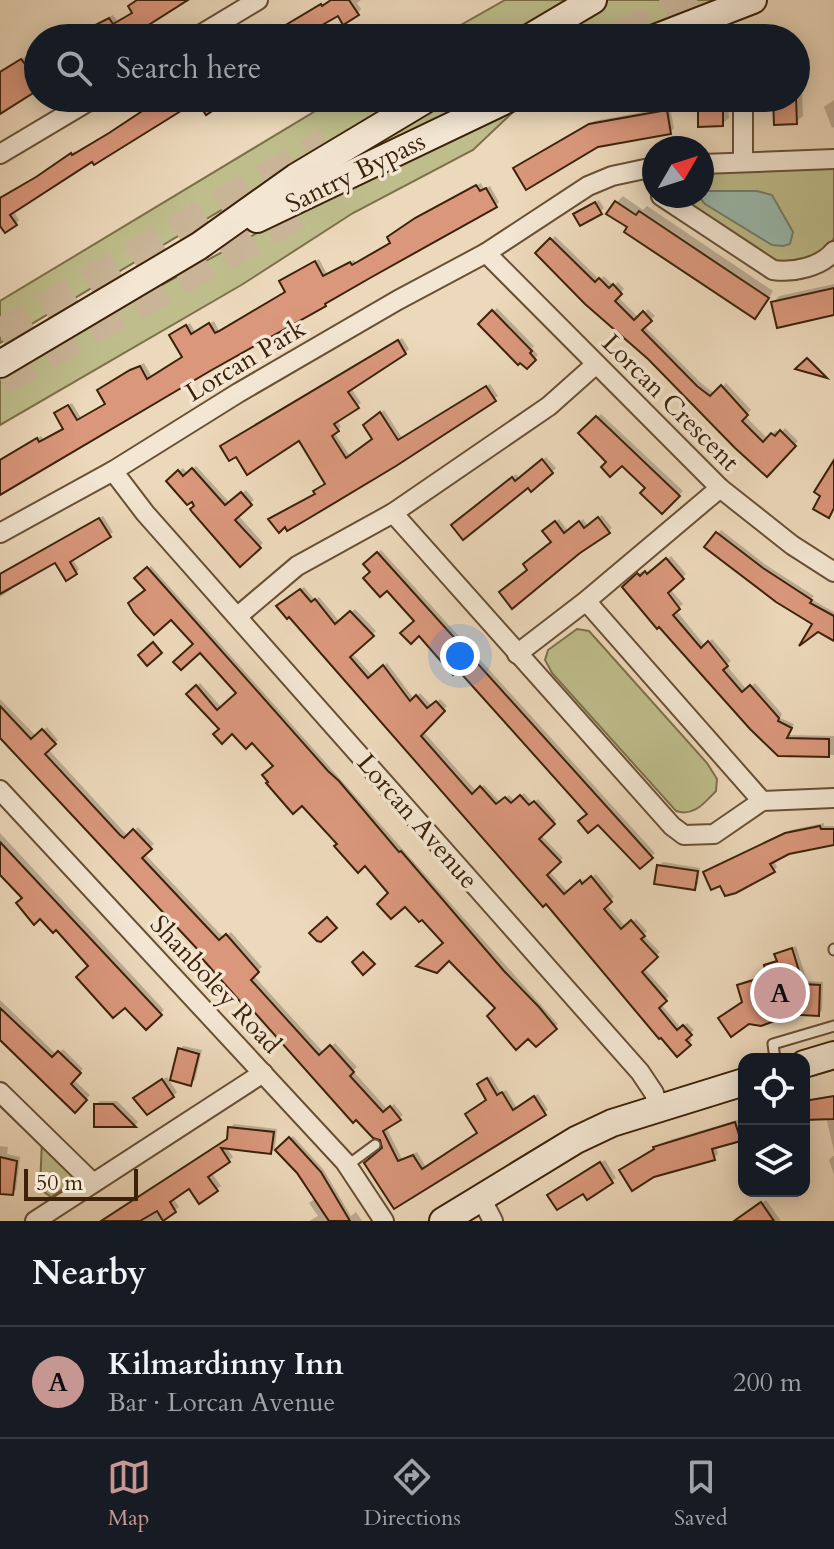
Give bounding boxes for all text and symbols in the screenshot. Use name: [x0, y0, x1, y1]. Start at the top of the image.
search box: [24, 24, 810, 112]
icon: search: [52, 46, 96, 90]
text: Search here: [116, 48, 261, 89]
street label: Santry Bypass: [280, 124, 431, 221]
north arrow: [642, 136, 714, 208]
street label: Lorcan Park: [179, 311, 312, 410]
street label: Lorcan Crescent: [594, 326, 747, 479]
your location: [440, 636, 480, 676]
street label: Lorcan Avenue: [349, 746, 486, 896]
street label: Shanboley Road: [142, 907, 289, 1061]
pin: A: [754, 963, 806, 1023]
map controls: [738, 1053, 810, 1197]
button: locate: [738, 1053, 810, 1125]
button: layers: [738, 1125, 810, 1197]
scale bar: [24, 1165, 138, 1201]
text: 50 m: [36, 1168, 83, 1198]
text: Nearby: [32, 1250, 147, 1296]
text: Kilmardinny Inn: [108, 1344, 344, 1385]
text: A: [48, 1365, 68, 1400]
text: 200 m: [733, 1365, 802, 1400]
text: Bar · Lorcan Avenue: [108, 1385, 335, 1420]
tab: Map: [107, 1455, 151, 1533]
tab: Directions: [364, 1455, 461, 1533]
tab: Saved: [674, 1455, 727, 1533]

